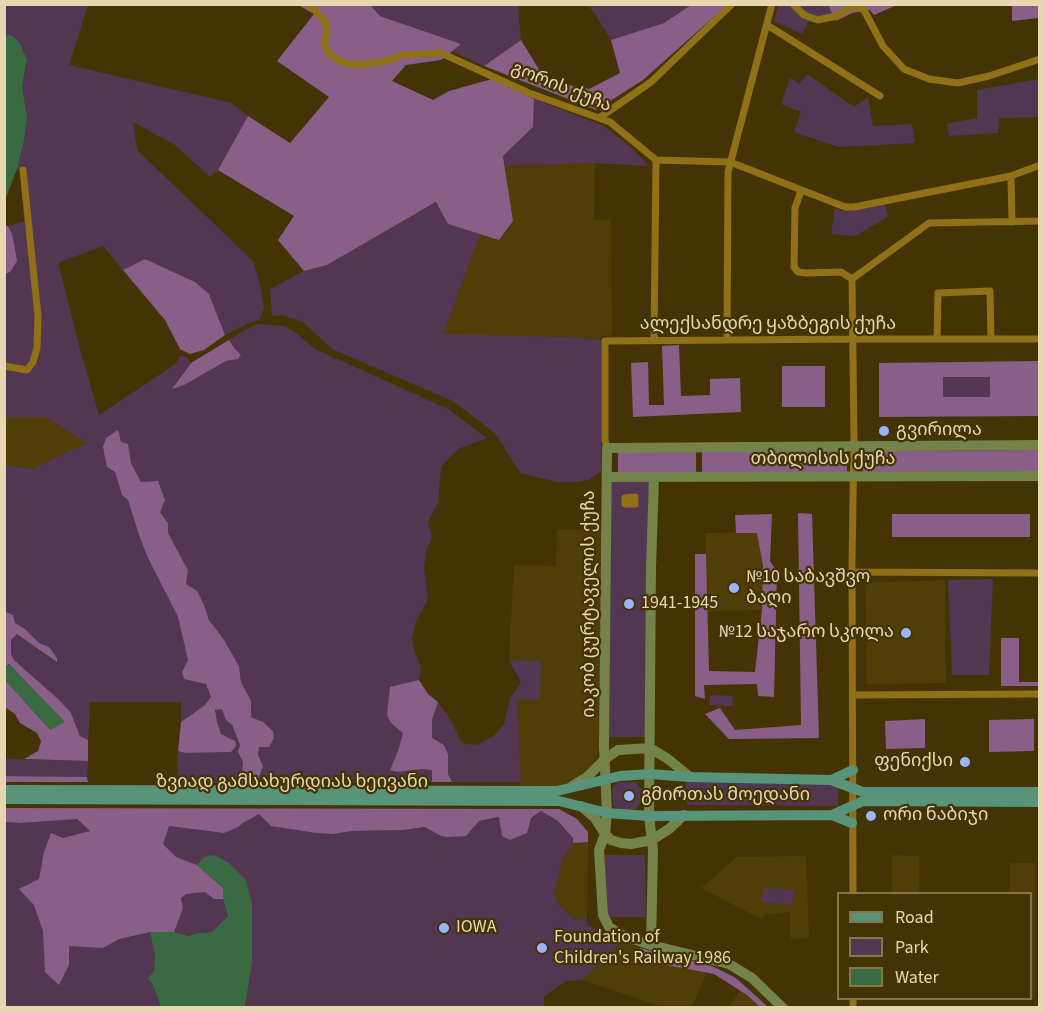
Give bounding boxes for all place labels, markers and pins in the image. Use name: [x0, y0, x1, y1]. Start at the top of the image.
place label: გვირილა: [896, 420, 982, 442]
marker: გვირილა: [877, 424, 891, 438]
place label: №10 საბავშვო ბაღი: [746, 567, 870, 610]
marker: №10 საბავშვო ბაღი: [727, 581, 741, 595]
place label: 1941-1945: [641, 593, 718, 615]
marker: 1941-1945: [622, 597, 636, 611]
place label: №12 საჯარო სკოლა: [719, 622, 894, 644]
marker: №12 საჯარო სკოლა: [899, 626, 913, 640]
place label: ფენიქსი: [874, 751, 953, 773]
marker: ფენიქსი: [958, 755, 972, 769]
place label: გმირთას მოედანი: [641, 785, 810, 807]
marker: გმირთას მოედანი: [622, 789, 636, 803]
place label: ორი ნაბიჯი: [883, 805, 988, 827]
marker: ორი ნაბიჯი: [864, 809, 878, 823]
place label: IOWA: [456, 917, 496, 939]
marker: IOWA: [437, 921, 451, 935]
place label: Foundation of Children's Railway 1986: [554, 927, 731, 970]
marker: Foundation of Children's Railway 1986: [535, 941, 549, 955]

